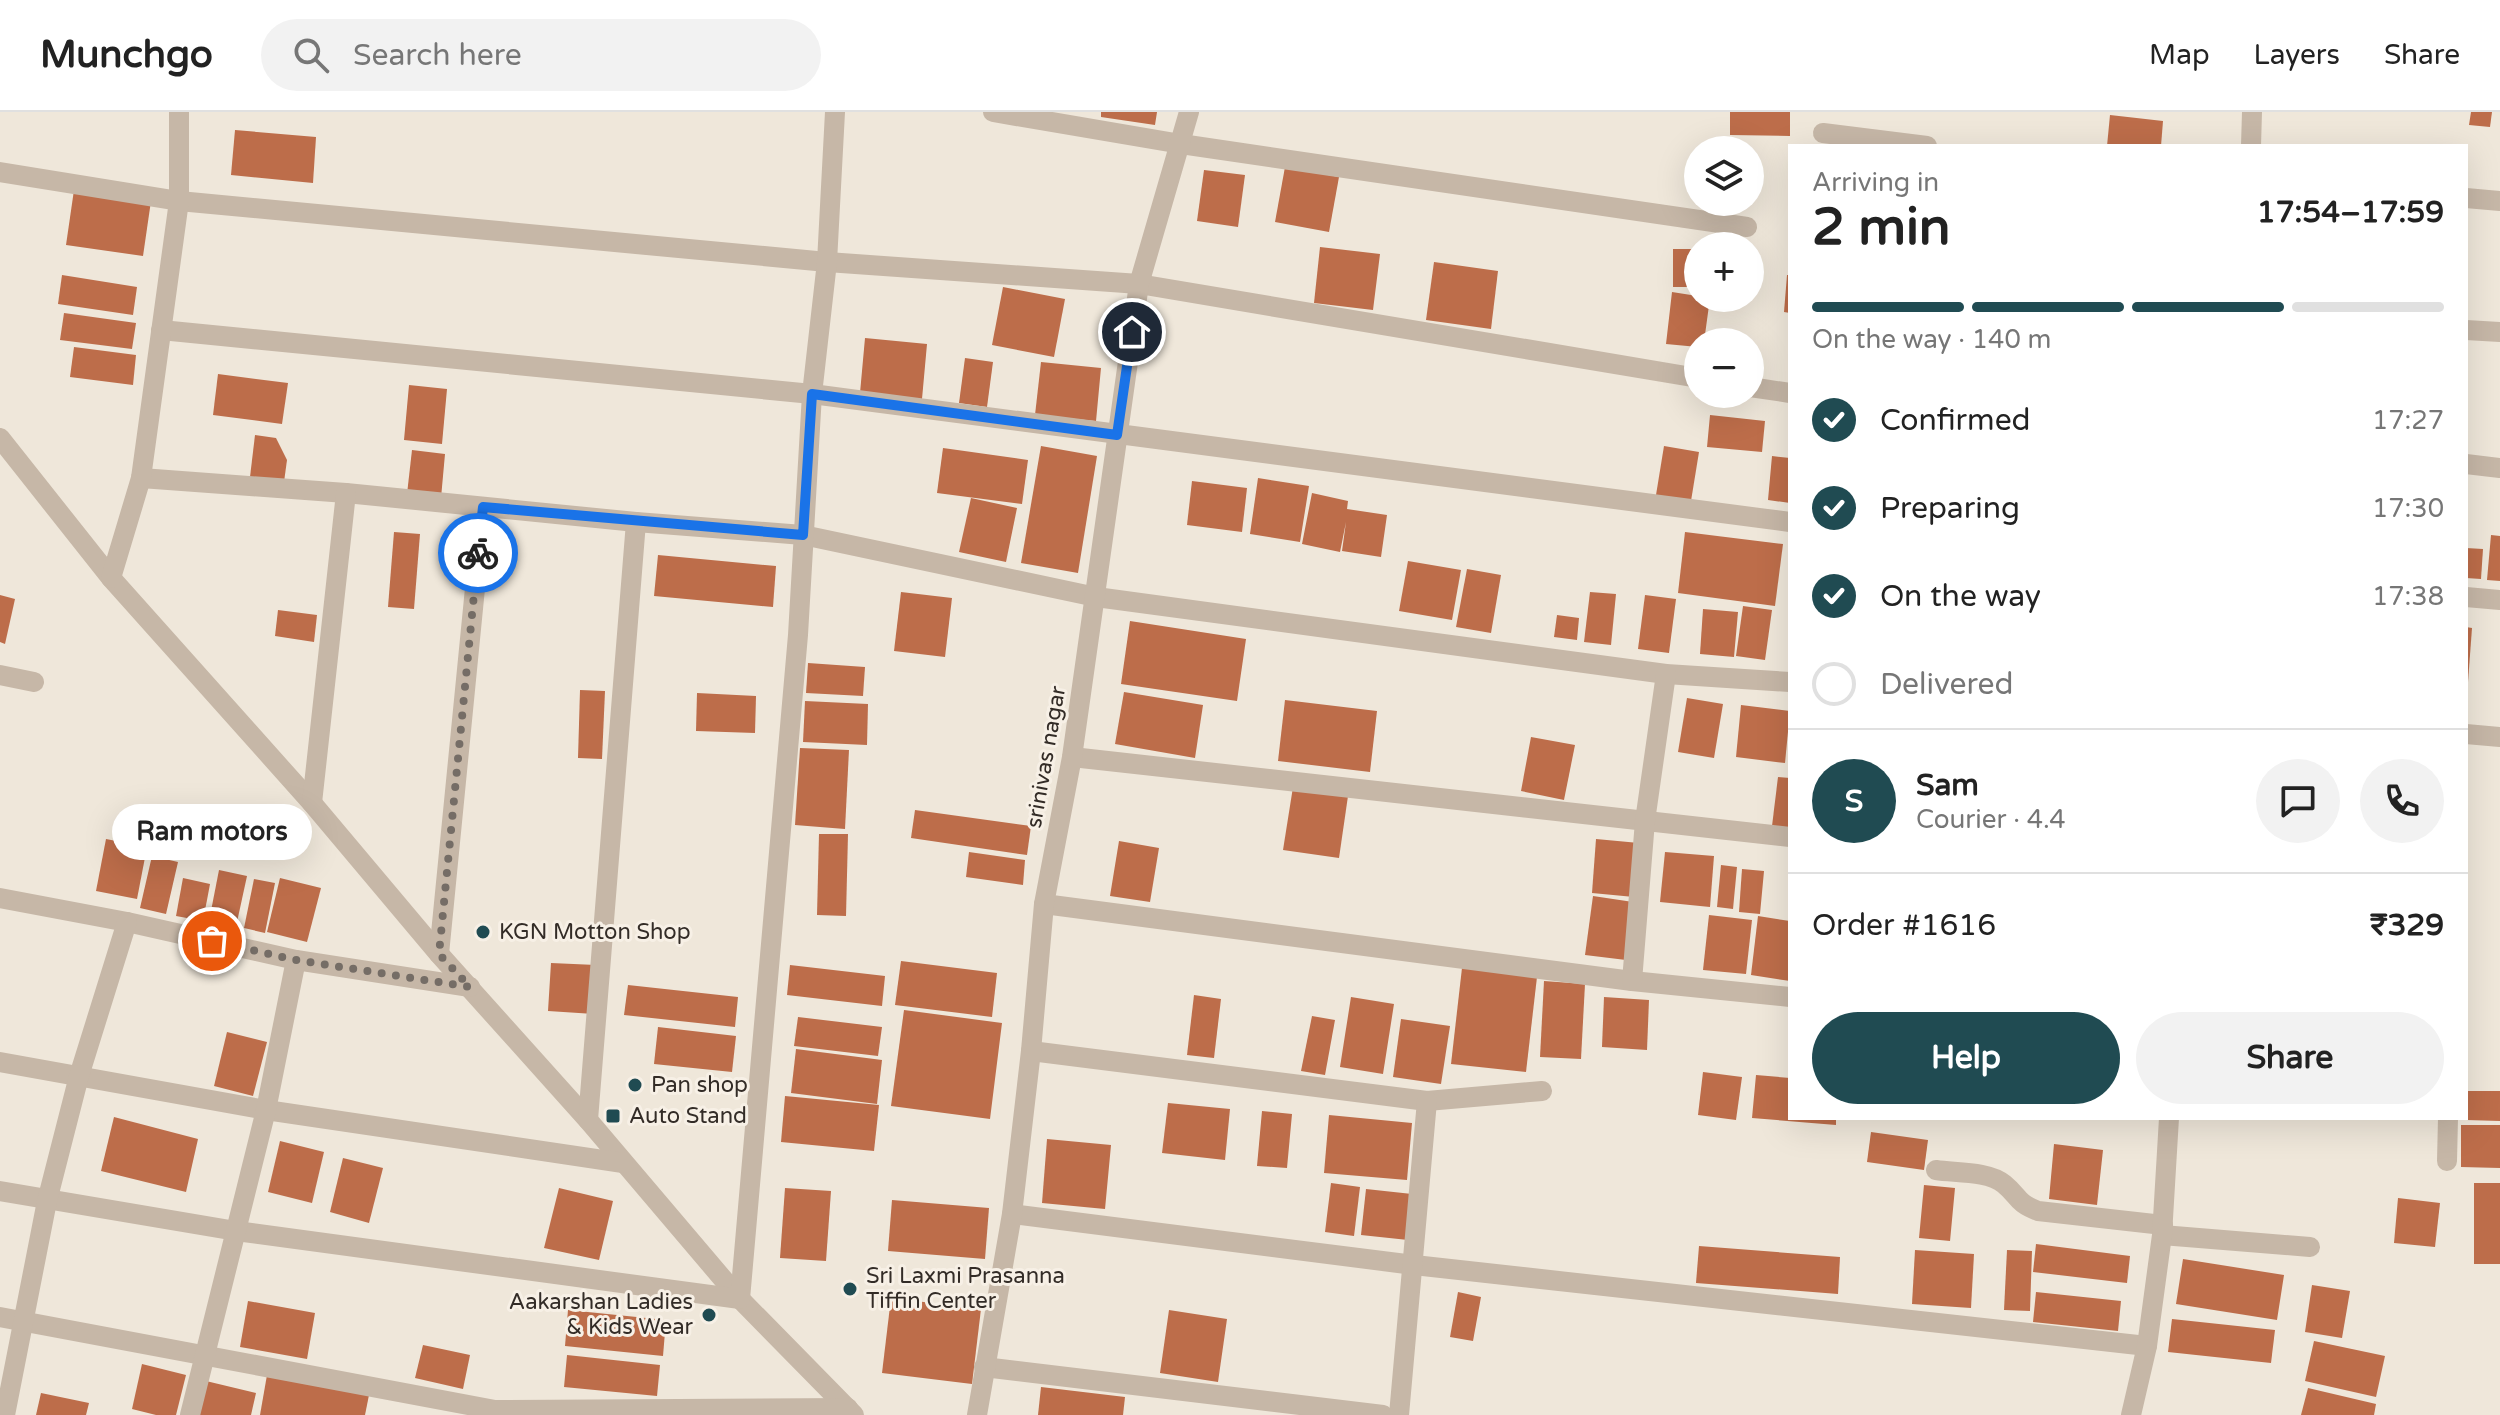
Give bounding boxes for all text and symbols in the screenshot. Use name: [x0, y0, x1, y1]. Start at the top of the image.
search box: [261, 19, 821, 91]
text: Munchgo: [40, 32, 213, 78]
icon: search: [289, 33, 333, 77]
text: Search here: [353, 37, 522, 74]
text: Map: [2149, 38, 2210, 72]
text: Layers: [2254, 38, 2340, 72]
text: Share: [2384, 38, 2460, 72]
map controls: [1684, 136, 1764, 408]
button: layers: [1684, 136, 1764, 216]
text: Arriving in: [1812, 167, 1939, 198]
text: 17:54–17:59: [2257, 194, 2444, 231]
text: 2 min: [1812, 196, 1951, 259]
button: +: [1684, 232, 1764, 312]
pin: [1098, 298, 1166, 366]
icon: home: [1110, 310, 1154, 354]
text: On the way · 140 m: [1812, 324, 2051, 355]
button: −: [1684, 328, 1764, 408]
icon: check: [1812, 398, 1856, 442]
text: Confirmed: [1880, 402, 2031, 439]
text: 17:27: [2372, 405, 2444, 436]
icon: check: [1812, 486, 1856, 530]
text: Preparing: [1880, 490, 2020, 527]
text: 17:30: [2372, 493, 2444, 524]
courier: [438, 513, 518, 593]
icon: bike: [456, 531, 500, 575]
icon: check: [1812, 574, 1856, 618]
text: On the way: [1880, 578, 2041, 615]
text: 17:38: [2372, 581, 2444, 612]
text: Delivered: [1880, 666, 2014, 703]
street label: srinivas nagar: [1021, 683, 1071, 830]
button: chat: [2256, 759, 2340, 843]
button: phone: [2360, 759, 2444, 843]
text: Sam: [1916, 767, 1979, 804]
text: S: [1845, 783, 1863, 820]
text: Courier · 4.4: [1916, 804, 2066, 835]
callout: Ram motors: [112, 805, 312, 861]
text: Ram motors: [136, 816, 288, 847]
pin: [178, 907, 246, 975]
text: Order #1616: [1812, 907, 1996, 944]
text: ₹329: [2370, 907, 2444, 944]
icon: bag: [190, 919, 234, 963]
place label: KGN Motton Shop: [499, 919, 691, 945]
marker: KGN Motton Shop: [474, 923, 492, 941]
button: Help: [1812, 1012, 2120, 1104]
button: Share: [2136, 1012, 2444, 1104]
place label: Pan shop: [651, 1072, 748, 1098]
marker: Pan shop: [626, 1076, 644, 1094]
place label: Auto Stand: [629, 1103, 747, 1129]
marker: Auto Stand: [604, 1107, 622, 1125]
place label: Sri Laxmi Prasanna Tiffin Center: [866, 1263, 1065, 1314]
marker: Sri Laxmi Prasanna Tiffin Center: [841, 1280, 859, 1298]
place label: Aakarshan Ladies & Kids Wear: [509, 1289, 694, 1340]
marker: Aakarshan Ladies & Kids Wear: [700, 1306, 718, 1324]

